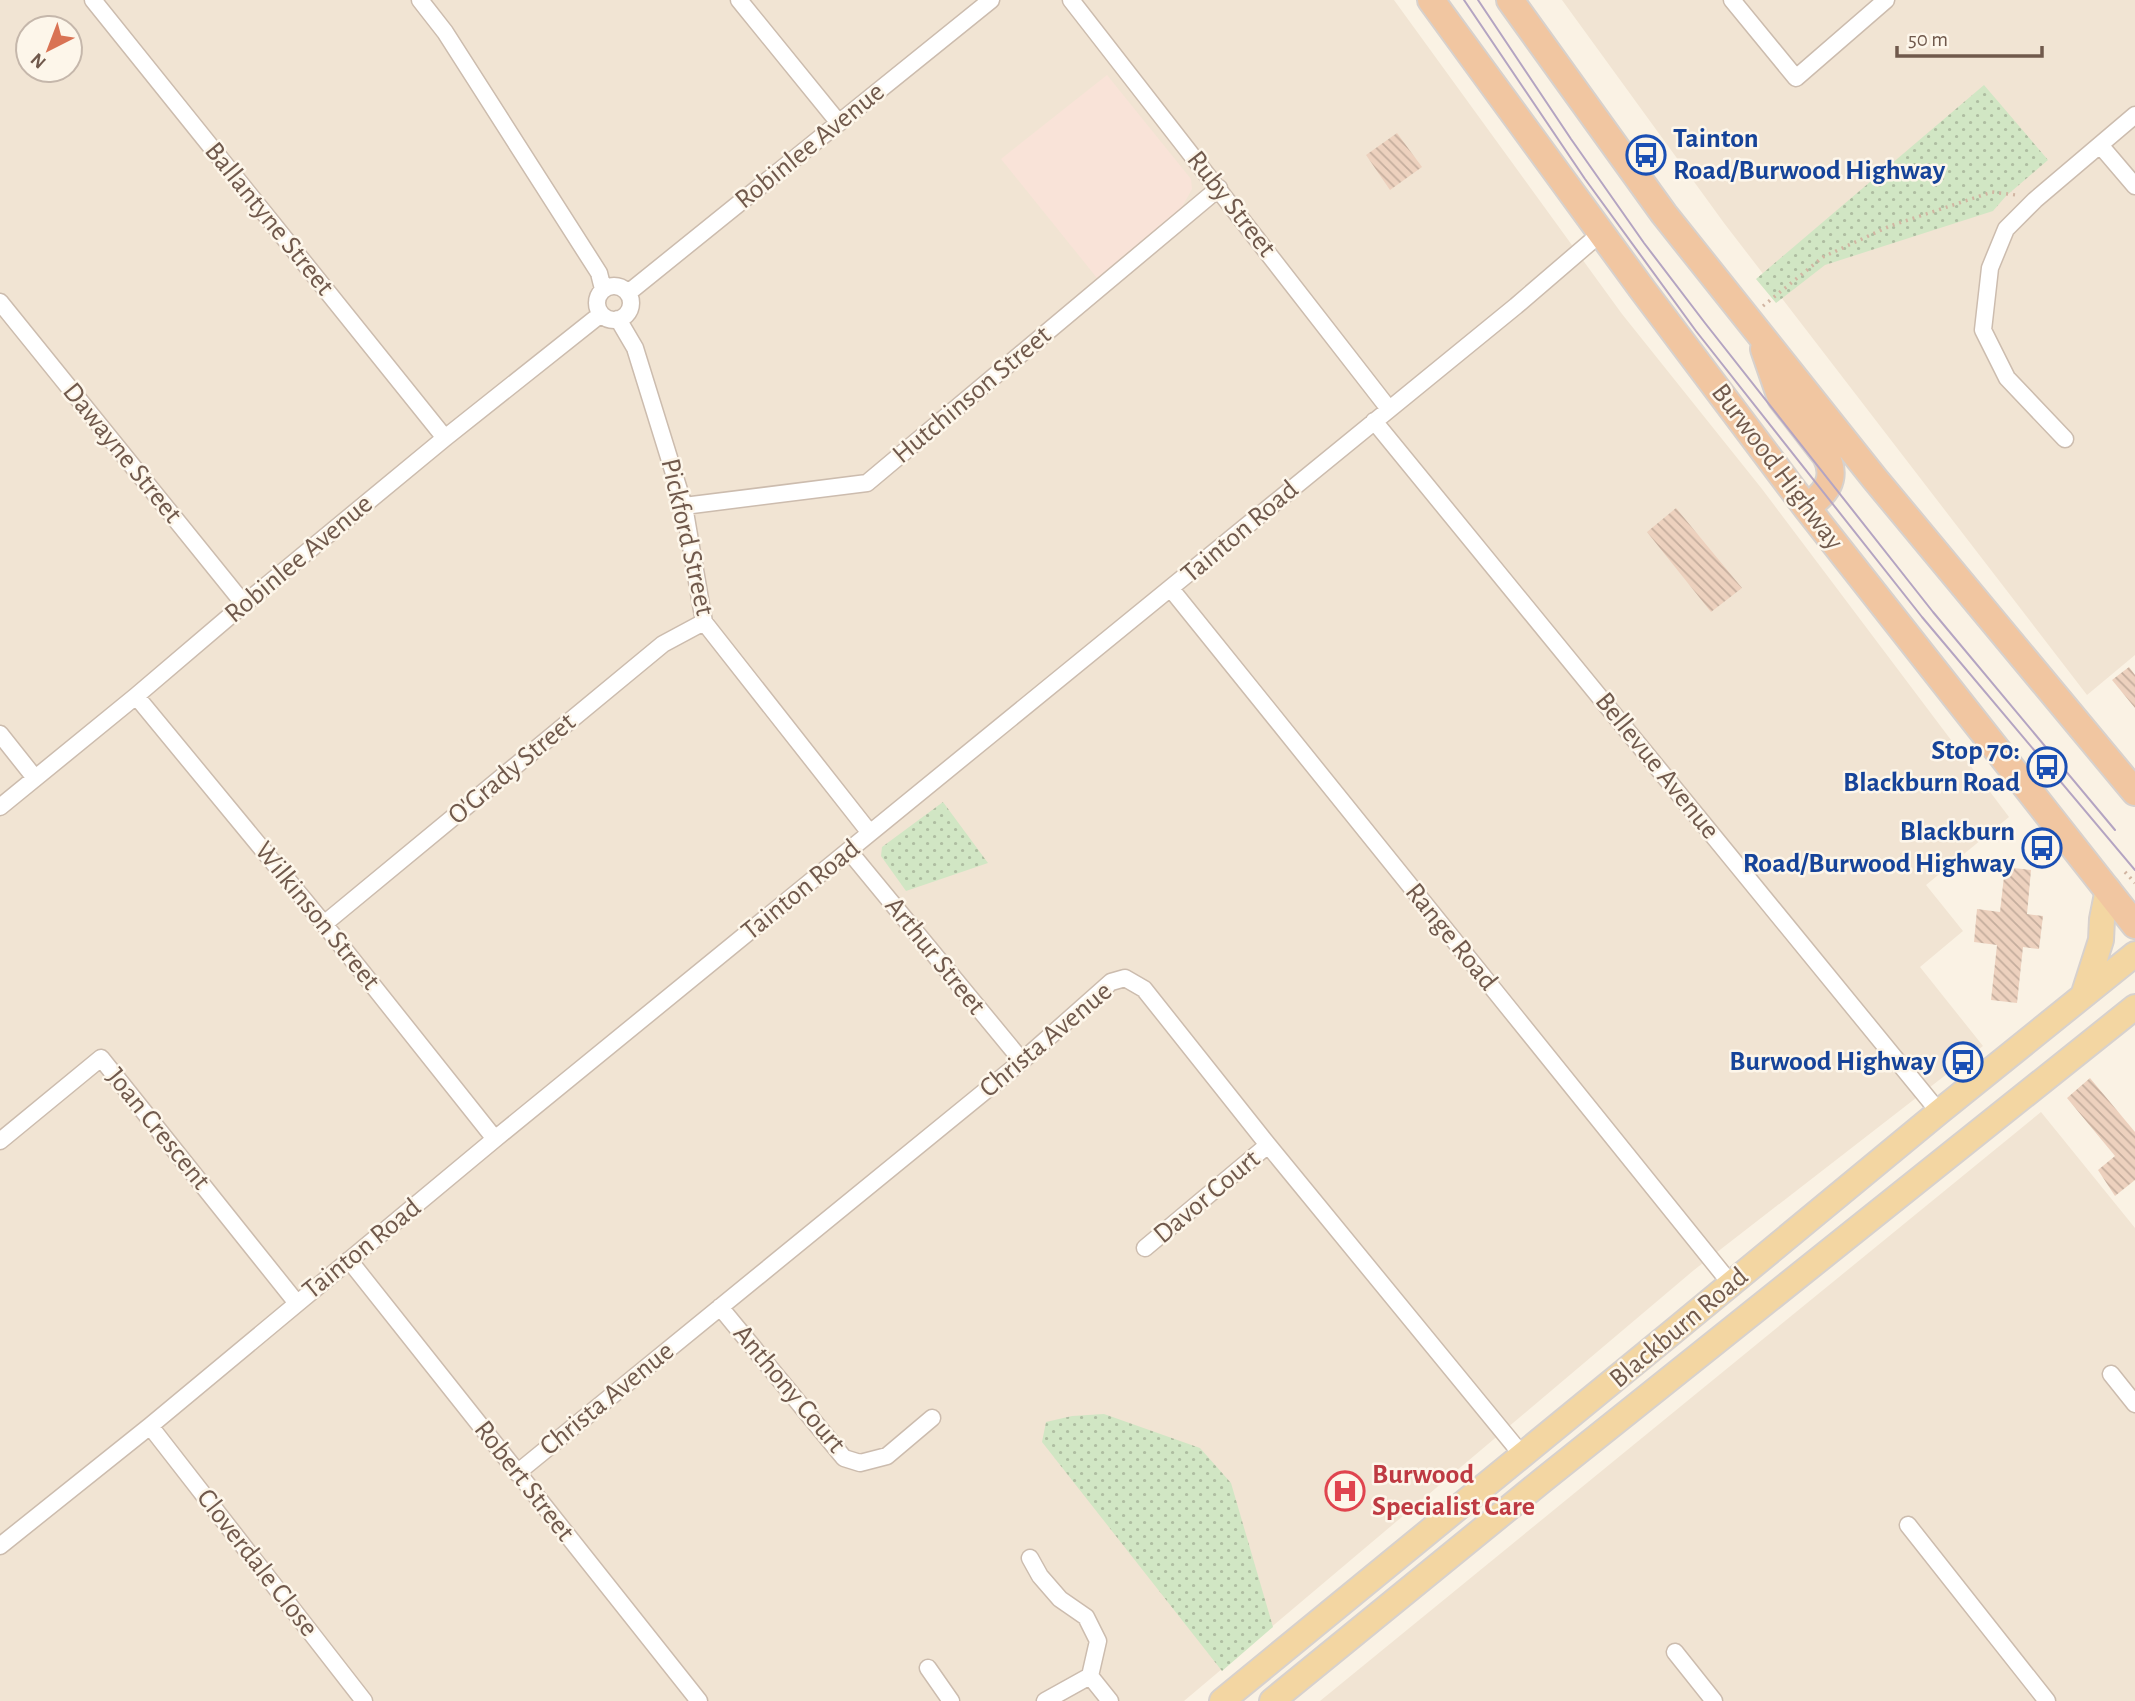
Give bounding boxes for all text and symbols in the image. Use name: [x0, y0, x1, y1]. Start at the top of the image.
north arrow: [14, 14, 84, 84]
scale bar: [1897, 14, 2042, 58]
text: 50 m: [1908, 29, 1948, 50]
text: N: [27, 49, 50, 72]
street label: Robinlee Avenue: [730, 78, 890, 214]
place label: Tainton Road/Burwood Highway: [1673, 125, 1946, 185]
bus stop icon: Tainton Road/Burwood Highway: [1625, 134, 1667, 176]
street label: Ballantyne Street: [199, 137, 339, 301]
street label: Ruby Street: [1181, 146, 1281, 262]
street label: Hutchinson Street: [888, 321, 1057, 469]
street label: Dawayne Street: [57, 378, 187, 528]
street label: Burwood Highway: [1706, 379, 1848, 555]
street label: Pickford Street: [655, 456, 719, 618]
street label: Tainton Road: [1176, 475, 1304, 589]
street label: Robinlee Avenue: [220, 490, 378, 628]
street label: Bellevue Avenue: [1590, 687, 1724, 845]
street label: O'Grady Street: [443, 708, 581, 830]
place label: Stop 70: Blackburn Road: [1843, 737, 2020, 797]
bus stop icon: Stop 70: Blackburn Road: [2026, 746, 2068, 788]
place label: Blackburn Road/Burwood Highway: [1743, 818, 2015, 878]
bus stop icon: Blackburn Road/Burwood Highway: [2021, 827, 2063, 869]
street label: Tainton Road: [737, 834, 865, 946]
street label: Wilkinson Street: [249, 837, 385, 995]
street label: Range Road: [1400, 878, 1502, 996]
street label: Arthur Street: [879, 892, 991, 1020]
street label: Christa Avenue: [975, 977, 1117, 1103]
bus stop icon: Burwood Highway: [1942, 1041, 1984, 1083]
place label: Burwood Highway: [1729, 1048, 1936, 1076]
street label: Joan Crescent: [101, 1063, 215, 1195]
street label: Davor Court: [1149, 1145, 1265, 1249]
street label: Tainton Road: [298, 1193, 426, 1305]
street label: Blackburn Road: [1605, 1262, 1753, 1394]
street label: Anthony Court: [728, 1320, 850, 1458]
street label: Christa Avenue: [535, 1337, 679, 1461]
street label: Robert Street: [469, 1416, 579, 1546]
place label: Burwood Specialist Care: [1372, 1461, 1535, 1521]
hospital icon: Burwood Specialist Care: [1324, 1470, 1366, 1512]
street label: Cloverdale Close: [191, 1484, 323, 1642]

